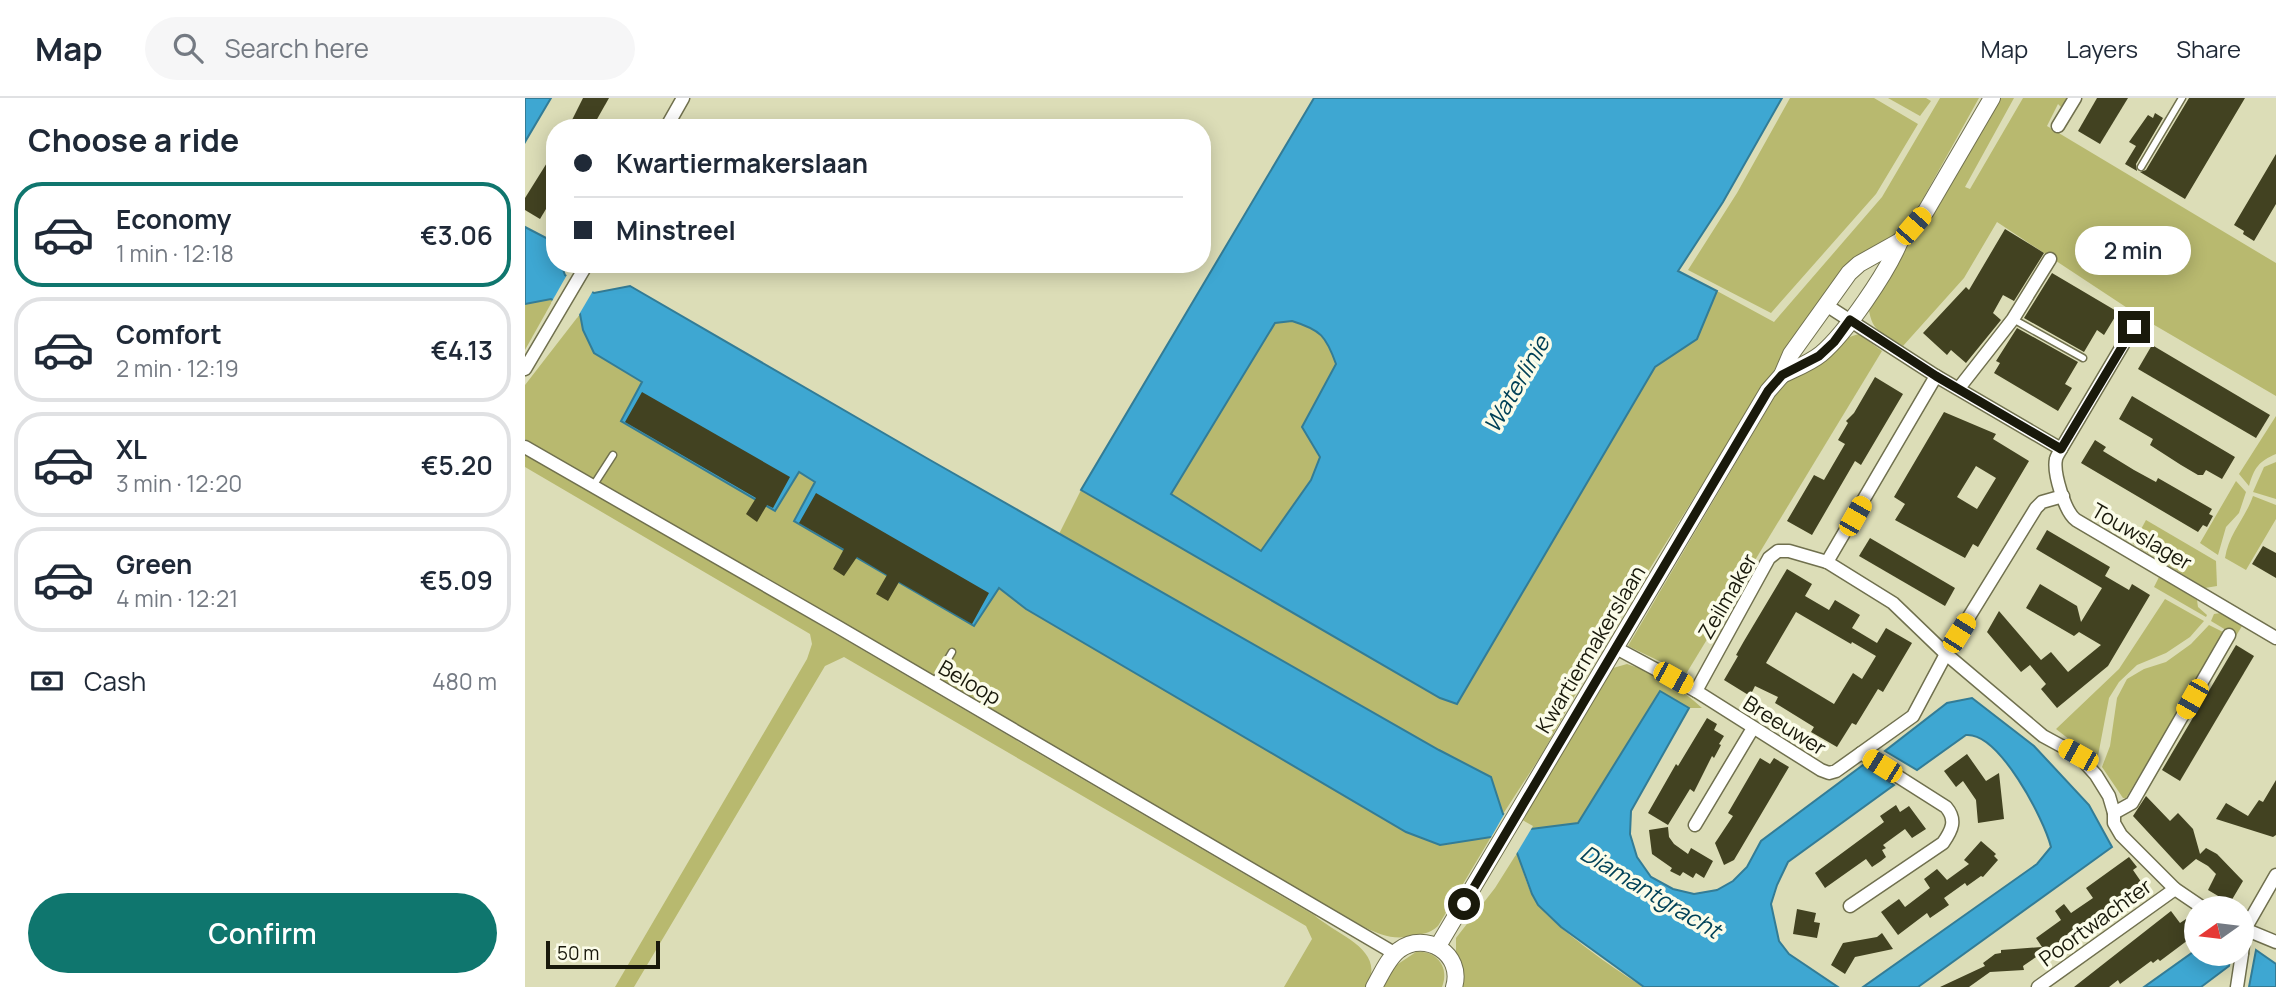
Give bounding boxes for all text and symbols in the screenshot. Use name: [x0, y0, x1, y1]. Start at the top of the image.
search box: [145, 17, 635, 80]
text: Map: [35, 26, 103, 71]
icon: search: [169, 29, 207, 67]
text: Search here: [225, 30, 369, 66]
text: Map: [1981, 32, 2028, 65]
text: Layers: [2066, 32, 2138, 65]
text: Share: [2176, 32, 2241, 65]
text: Choose a ride: [28, 118, 239, 162]
text: Kwartiermakerslaan: [616, 145, 868, 181]
text: Economy: [116, 201, 231, 237]
icon: car: [32, 203, 95, 266]
car: [1892, 203, 1935, 249]
text: Minstreel: [616, 212, 736, 248]
text: €3.06: [420, 217, 493, 253]
callout: 2 min: [2076, 226, 2192, 274]
text: 2 min: [2104, 234, 2162, 266]
text: 1 min · 12:18: [116, 237, 234, 269]
route end: [2118, 311, 2150, 343]
text: Comfort: [116, 316, 222, 352]
icon: car: [32, 318, 95, 381]
water label: Waterlinie: [1475, 328, 1557, 438]
text: €4.13: [431, 332, 493, 368]
text: 2 min · 12:19: [116, 352, 239, 384]
text: XL: [116, 431, 147, 467]
icon: car: [32, 433, 95, 496]
text: €5.20: [421, 447, 493, 483]
text: 3 min · 12:20: [116, 467, 242, 499]
car: [1836, 493, 1875, 539]
street label: Touwslager: [2087, 496, 2198, 576]
text: Green: [116, 546, 192, 582]
icon: car: [32, 548, 95, 611]
street label: Zeilmaker: [1691, 548, 1763, 644]
street label: Kwartiermakerslaan: [1529, 560, 1651, 738]
text: €5.09: [420, 562, 493, 598]
text: 4 min · 12:21: [116, 582, 238, 614]
car: [1939, 610, 1980, 656]
street label: Beloop: [934, 653, 1006, 711]
car: [1650, 659, 1697, 697]
icon: cash: [28, 662, 66, 700]
text: Cash: [84, 663, 146, 699]
text: 480 m: [432, 665, 497, 697]
car: [2173, 676, 2212, 722]
street label: Breeuwer: [1738, 689, 1832, 762]
car: [2055, 736, 2102, 774]
car: [1859, 746, 1906, 786]
water label: Diamantgracht: [1575, 836, 1730, 947]
street label: Poortwachter: [2033, 871, 2157, 972]
route start: [1448, 888, 1480, 920]
button: Confirm: [28, 893, 497, 973]
north arrow: [2184, 896, 2254, 966]
map controls: [2184, 896, 2254, 966]
scale bar: [546, 938, 660, 970]
text: 50 m: [557, 940, 599, 966]

